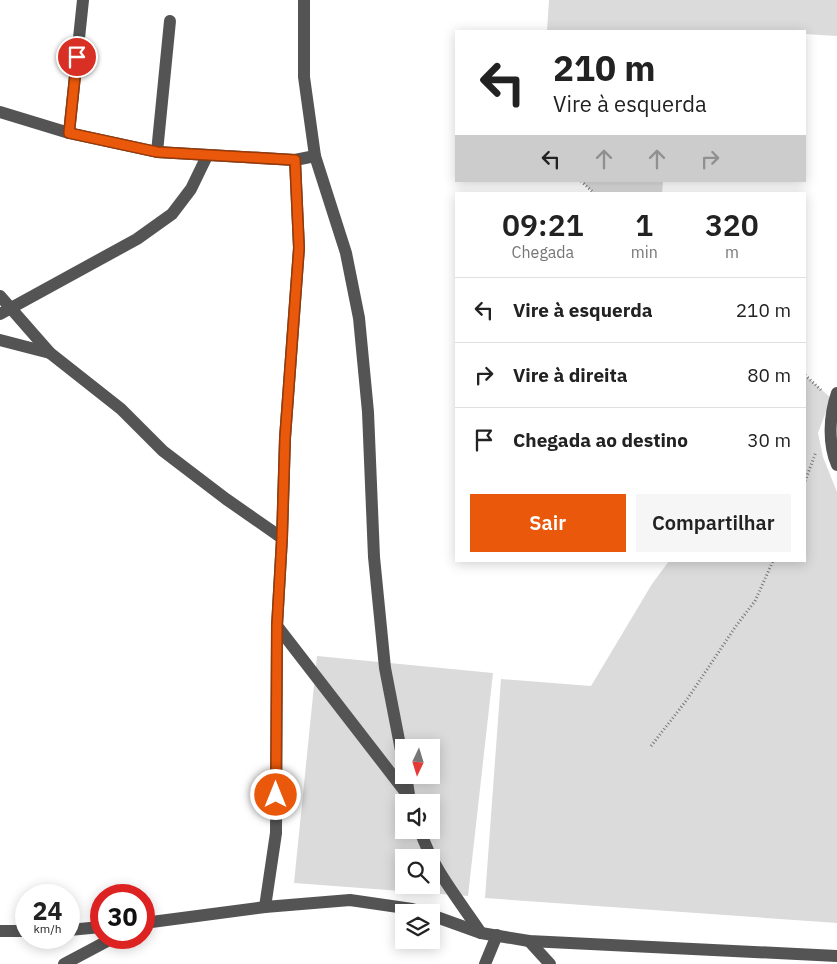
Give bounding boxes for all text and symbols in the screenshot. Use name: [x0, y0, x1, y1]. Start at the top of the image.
pin: [56, 36, 98, 78]
icon: arrive: [63, 43, 91, 71]
text: 210 m: [553, 45, 656, 91]
icon: left: [470, 50, 535, 115]
text: Vire à esquerda: [553, 89, 707, 118]
icon: left: [537, 145, 565, 173]
icon: ahead: [590, 145, 618, 173]
icon: ahead: [643, 145, 671, 173]
icon: right: [696, 145, 724, 173]
text: 09:21: [502, 205, 584, 244]
text: 1: [635, 205, 653, 244]
text: 320: [705, 205, 759, 244]
text: Chegada: [512, 242, 574, 262]
text: min: [631, 242, 658, 262]
text: m: [725, 242, 739, 262]
icon: left: [470, 296, 498, 324]
text: Vire à esquerda: [513, 298, 653, 322]
text: 210 m: [736, 298, 791, 322]
icon: right: [470, 361, 498, 389]
text: Vire à direita: [513, 363, 628, 387]
text: 80 m: [747, 363, 791, 387]
icon: arrive: [470, 426, 498, 454]
text: Chegada ao destino: [513, 428, 688, 452]
text: 30 m: [747, 428, 791, 452]
button: Sair: [470, 494, 626, 552]
button: Compartilhar: [636, 494, 791, 552]
north arrow: [395, 739, 440, 784]
map controls: [395, 739, 440, 949]
position arrow: [249, 768, 301, 820]
button: sound: [395, 794, 440, 839]
button: search: [395, 849, 440, 894]
speed limit sign: 30: [90, 884, 155, 949]
text: 24: [32, 894, 63, 927]
button: layers: [395, 904, 440, 949]
text: km/h: [33, 921, 62, 936]

